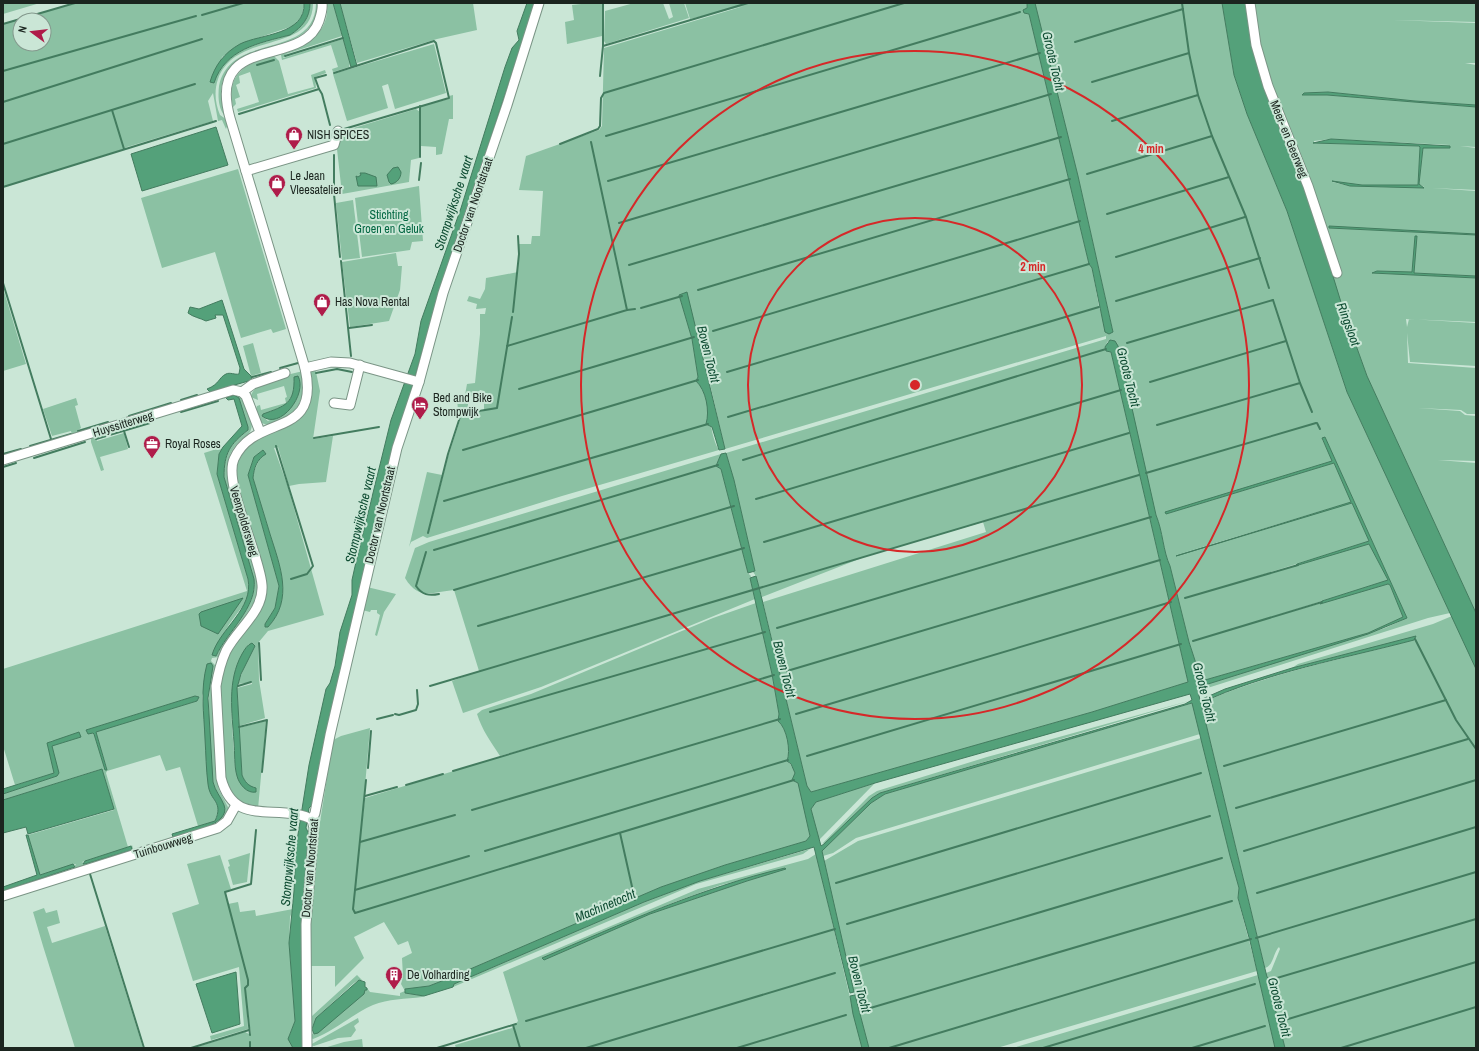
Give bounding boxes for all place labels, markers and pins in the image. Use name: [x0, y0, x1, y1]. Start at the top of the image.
shop icon: NISH SPICES: [284, 125, 304, 150]
place label: NISH SPICES: [307, 127, 370, 143]
place label: Le Jean Vleesatelier: [290, 168, 343, 198]
shop icon: Le Jean Vleesatelier: [267, 173, 287, 198]
shop icon: Has Nova Rental: [312, 292, 332, 317]
place label: Has Nova Rental: [335, 294, 409, 310]
centre of rings: [908, 378, 922, 392]
place label: Bed and Bike Stompwijk: [433, 390, 492, 420]
hotel icon: Bed and Bike Stompwijk: [410, 395, 430, 420]
office icon: Royal Roses: [142, 434, 162, 459]
place label: Royal Roses: [165, 436, 221, 452]
building icon: De Volharding: [384, 965, 404, 990]
place label: De Volharding: [407, 967, 470, 983]

